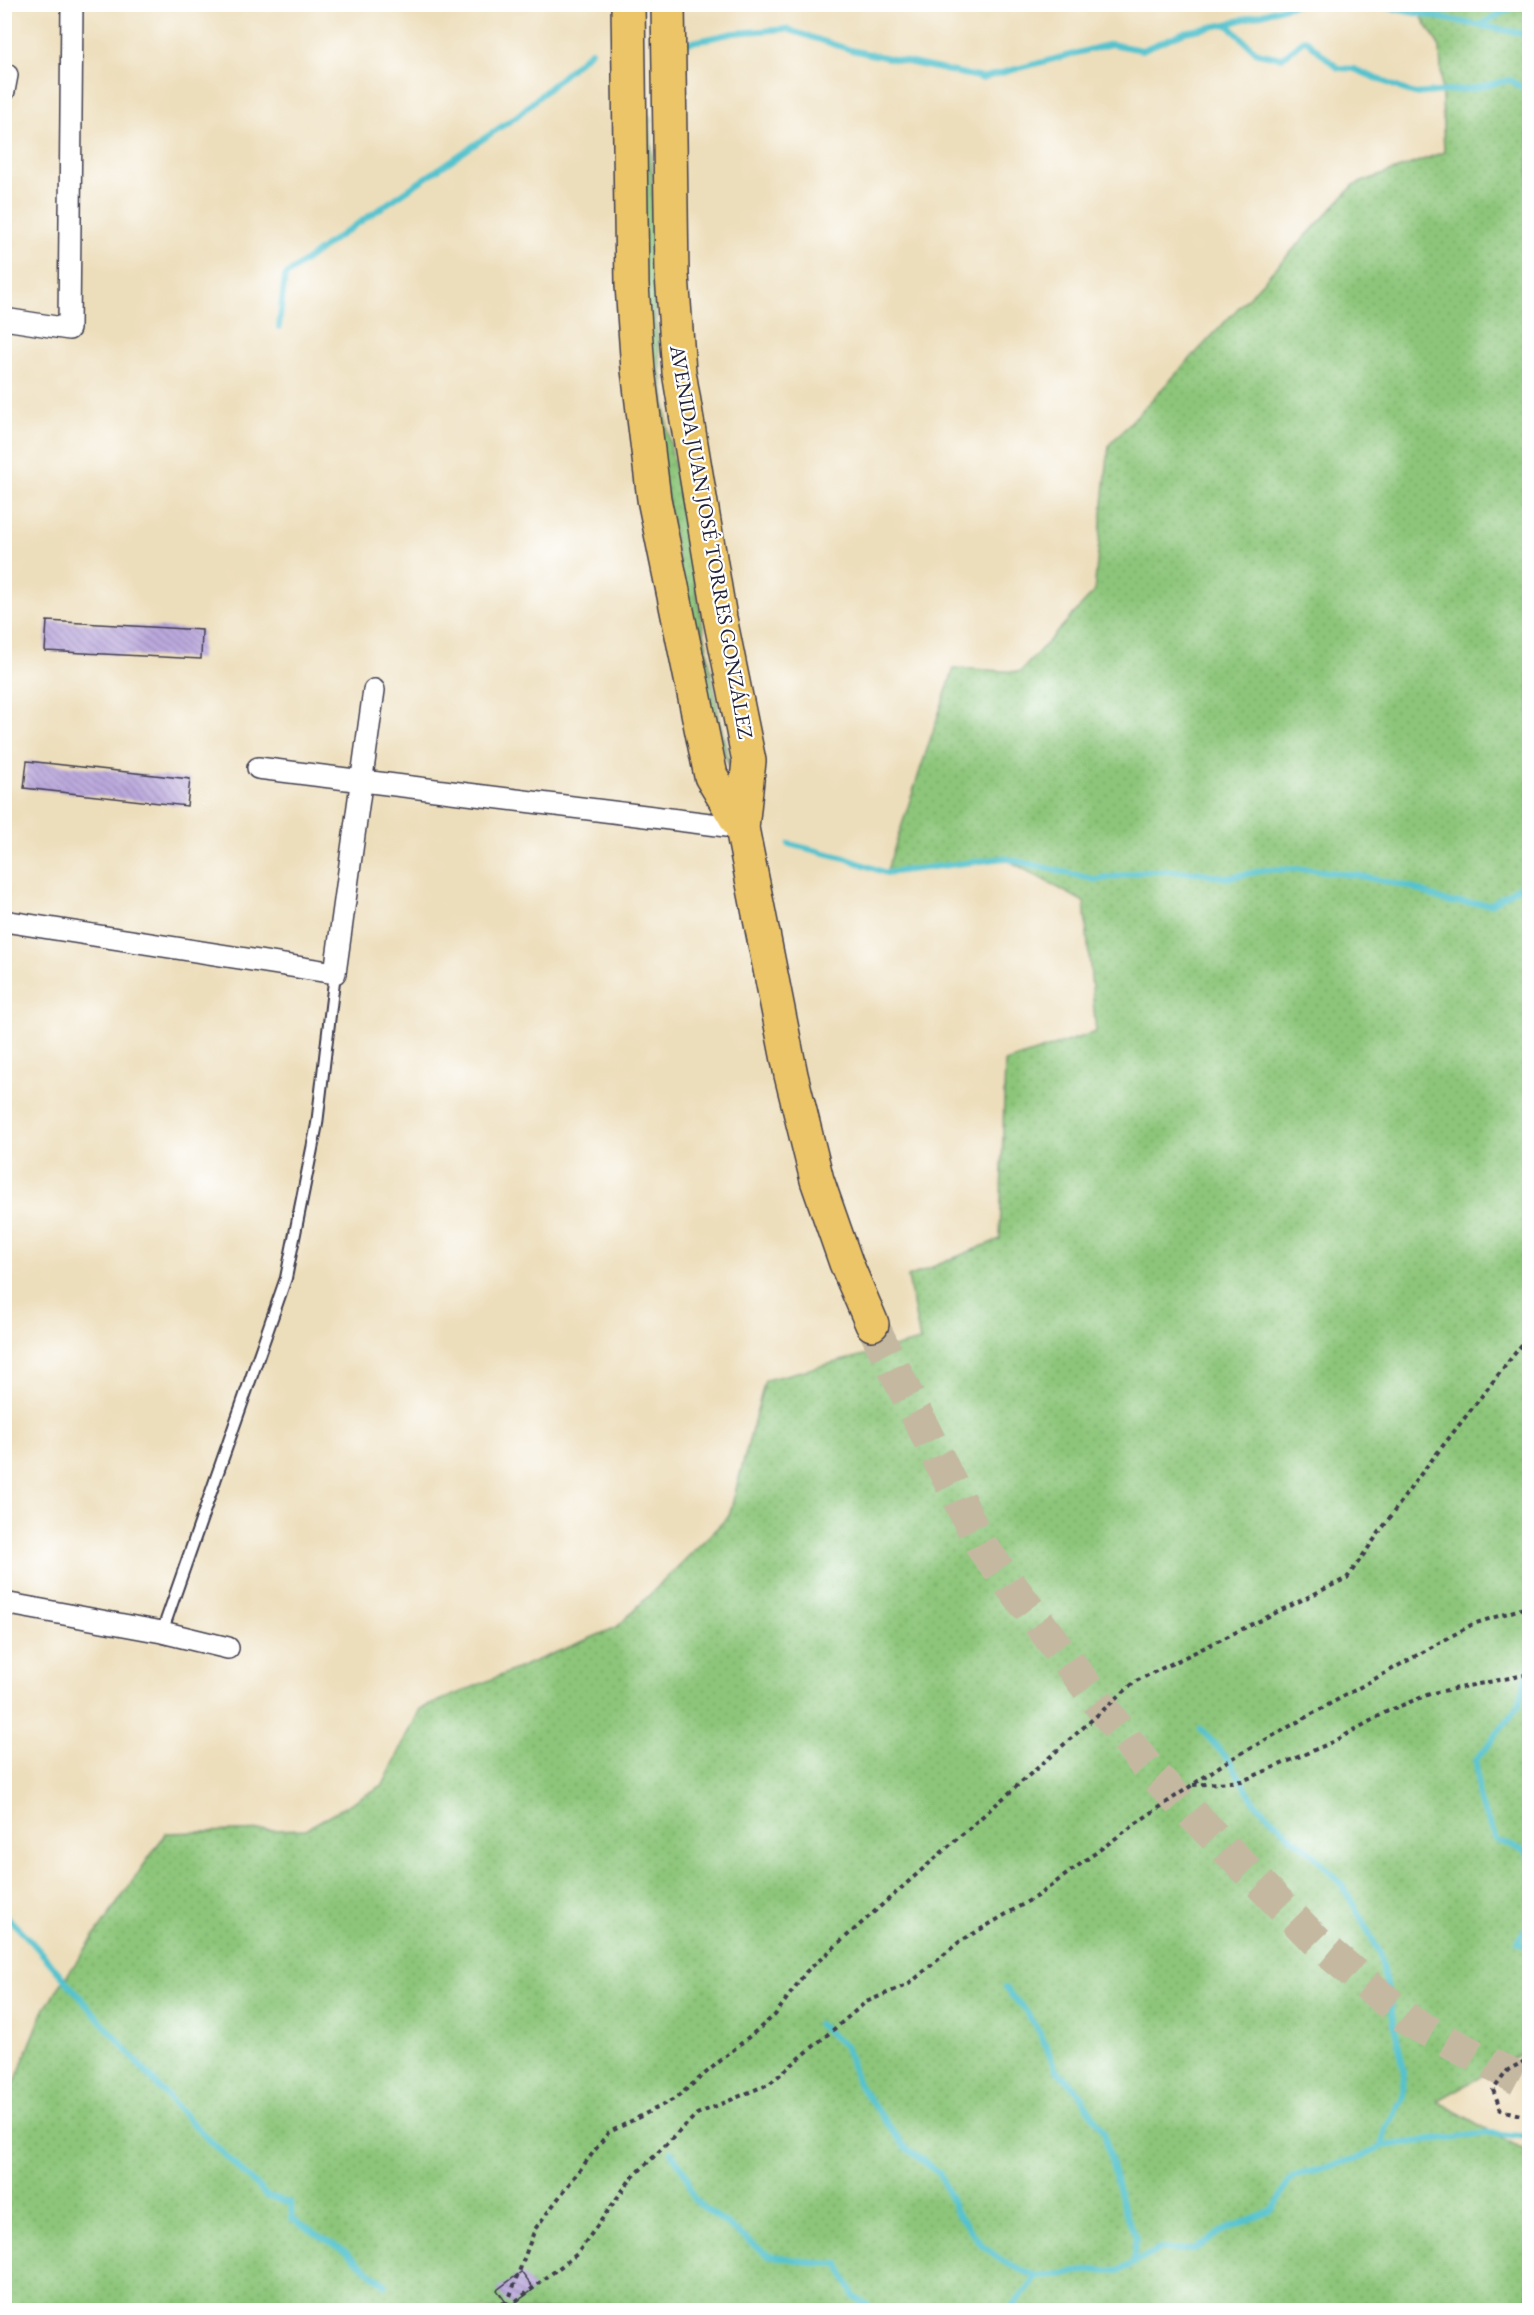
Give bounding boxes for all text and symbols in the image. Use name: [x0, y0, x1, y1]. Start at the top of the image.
street label: AVENIDA JUAN JOSÉ TORRES GONZÁLEZ: [664, 342, 760, 741]

